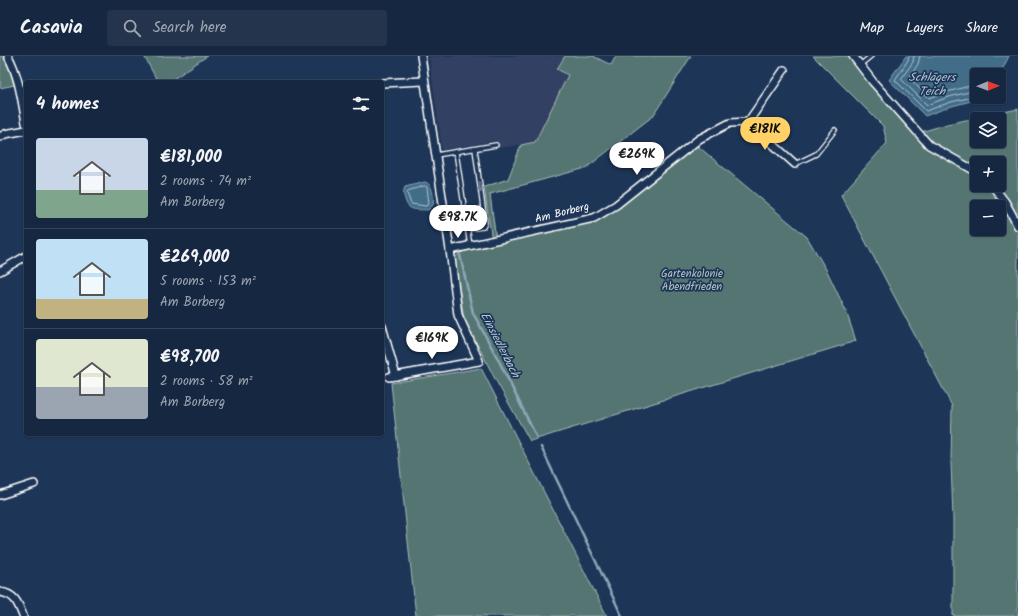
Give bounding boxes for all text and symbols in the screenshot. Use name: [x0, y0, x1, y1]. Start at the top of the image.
search box: [107, 10, 387, 46]
text: Casavia: [20, 13, 83, 43]
text: Search here: [153, 16, 227, 40]
icon: search: [121, 17, 143, 39]
text: Map: [860, 17, 884, 39]
text: Layers: [906, 17, 944, 39]
text: Share: [966, 17, 998, 39]
water label: Schlägers Teich: [909, 68, 957, 101]
north arrow: [970, 68, 1006, 104]
map controls: [970, 68, 1006, 236]
text: 4 homes: [36, 91, 99, 118]
icon: filters: [350, 93, 372, 115]
button: layers: [970, 112, 1006, 148]
pin: €181K: [737, 117, 793, 151]
text: €181K: [749, 119, 781, 140]
pin: €269K: [609, 142, 665, 176]
text: €181,000: [160, 144, 222, 171]
text: €269K: [618, 144, 656, 165]
icon: home: [68, 154, 116, 202]
button: +: [970, 156, 1006, 192]
text: 2 rooms · 74 m²: [160, 171, 251, 192]
one-way arrow: [477, 181, 483, 193]
text: Am Borberg: [160, 192, 225, 213]
street label: Am Borberg: [533, 198, 591, 228]
button: −: [970, 200, 1006, 236]
pin: €98.7K: [425, 205, 491, 239]
text: €98.7K: [438, 207, 478, 228]
text: €269,000: [160, 244, 229, 271]
icon: home: [68, 255, 116, 303]
park label: Gartenkolonie Abendfrieden: [661, 265, 723, 296]
text: 5 rooms · 153 m²: [160, 271, 256, 292]
text: Am Borberg: [160, 292, 225, 313]
water label: Einsiedlerbach: [475, 309, 525, 383]
pin: €169K: [404, 326, 460, 360]
text: €169K: [415, 328, 449, 349]
text: €98,700: [160, 344, 219, 371]
icon: home: [68, 355, 116, 403]
text: 2 rooms · 58 m²: [160, 371, 253, 392]
text: Am Borberg: [160, 392, 225, 413]

